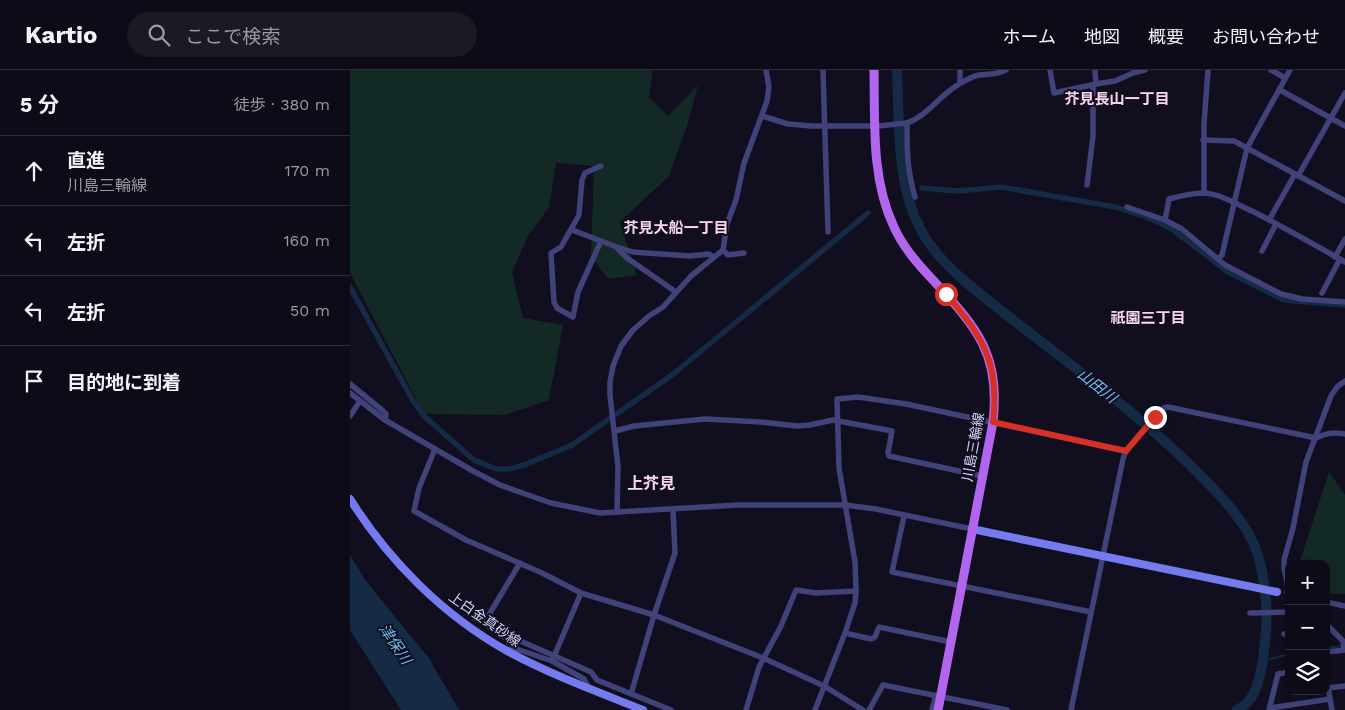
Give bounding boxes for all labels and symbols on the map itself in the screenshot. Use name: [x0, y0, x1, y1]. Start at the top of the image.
district label: 芥見長山一丁目: [1064, 90, 1170, 108]
district label: 芥見大船一丁目: [623, 219, 729, 237]
route start: [935, 283, 958, 306]
district label: 祇園三丁目: [1110, 309, 1186, 327]
water label: 山田川: [1074, 365, 1122, 408]
route end: [1144, 406, 1167, 429]
street label: 川島三輪線: [959, 411, 987, 483]
district label: 上芥見: [627, 474, 675, 493]
street label: 上白金真砂線: [446, 588, 524, 650]
water label: 津保川: [375, 620, 416, 669]

